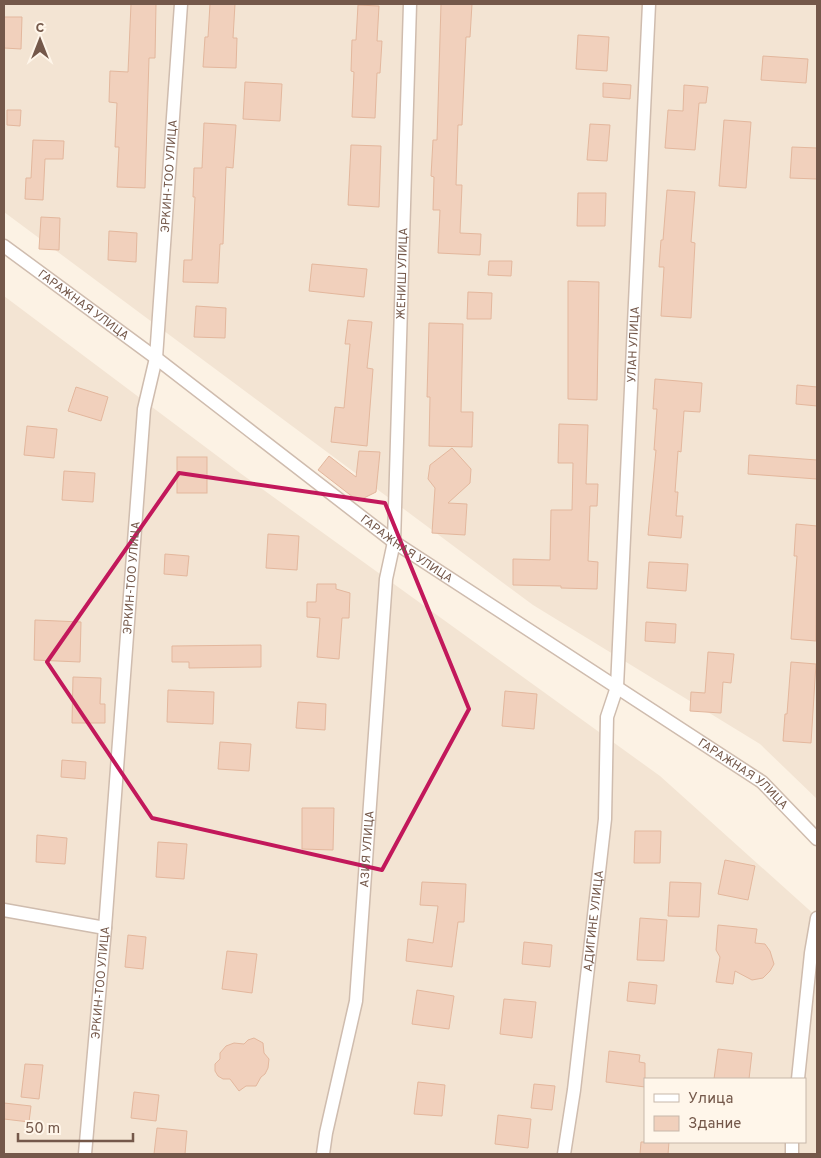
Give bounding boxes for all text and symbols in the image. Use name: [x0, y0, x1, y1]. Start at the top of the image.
north arrow: [15, 15, 65, 65]
text: С: [36, 20, 45, 37]
street label: ЭРКИН-ТОО УЛИЦА: [158, 119, 182, 233]
street label: ЖЕНИШ УЛИЦА: [394, 227, 412, 320]
street label: ГАРАЖНАЯ УЛИЦА: [34, 267, 132, 344]
street label: УЛАН УЛИЦА: [624, 306, 644, 383]
street label: ГАРАЖНАЯ УЛИЦА: [357, 512, 456, 587]
street label: ЭРКИН-ТОО УЛИЦА: [120, 521, 145, 635]
street label: ГАРАЖНАЯ УЛИЦА: [695, 735, 791, 813]
street label: АЗИЯ УЛИЦА: [357, 810, 379, 888]
street label: АДИГИНЕ УЛИЦА: [581, 869, 608, 973]
street label: ЭРКИН-ТОО УЛИЦА: [88, 926, 114, 1040]
legend: [644, 1078, 806, 1143]
text: Улица: [688, 1090, 733, 1109]
scale bar: [18, 1110, 132, 1142]
text: Здание: [688, 1115, 741, 1134]
text: 50 m: [25, 1120, 60, 1139]

